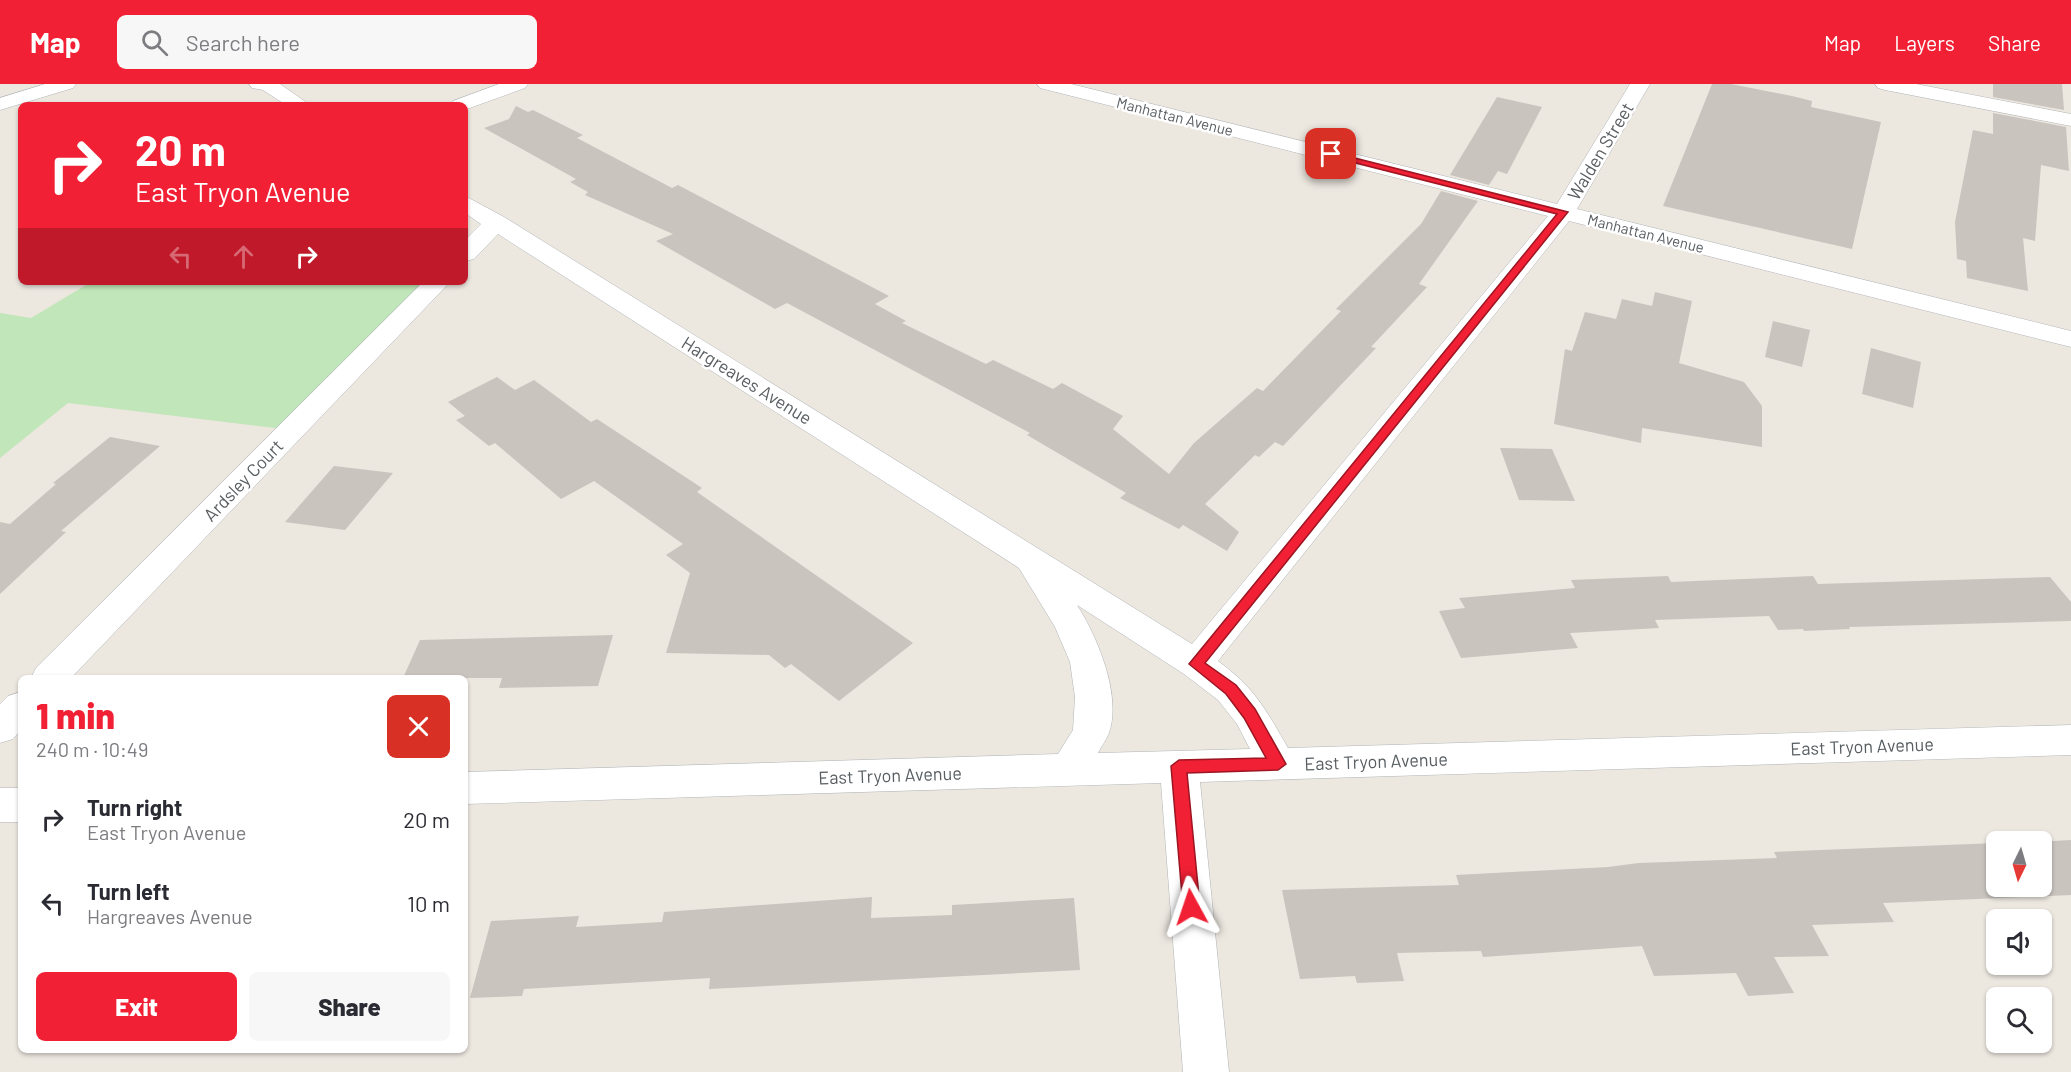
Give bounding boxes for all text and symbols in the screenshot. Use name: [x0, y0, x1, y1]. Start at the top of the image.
search box: [117, 15, 537, 69]
text: Map: [30, 25, 81, 59]
icon: search: [138, 26, 171, 59]
text: Search here: [186, 29, 300, 55]
text: Map: [1824, 30, 1861, 55]
text: Layers: [1894, 30, 1955, 55]
text: Share: [1988, 30, 2041, 55]
street label: Manhattan Avenue: [1115, 93, 1235, 139]
street label: Walden Street: [1562, 98, 1638, 204]
text: 20 m: [135, 124, 226, 174]
icon: right: [36, 126, 114, 204]
pin: [1305, 128, 1356, 179]
icon: arrive: [1314, 137, 1347, 170]
text: East Tryon Avenue: [135, 175, 350, 207]
street label: Manhattan Avenue: [1586, 210, 1706, 256]
icon: left: [164, 240, 197, 273]
icon: ahead: [227, 240, 260, 273]
icon: right: [290, 240, 323, 273]
street label: Hargreaves Avenue: [678, 331, 816, 429]
street label: Ardsley Court: [199, 435, 287, 525]
text: 1 min: [36, 693, 115, 736]
button: close: [387, 695, 450, 758]
street label: East Tryon Avenue: [1790, 733, 1934, 759]
text: 240 m · 10:49: [36, 737, 148, 761]
street label: East Tryon Avenue: [1304, 748, 1448, 774]
street label: East Tryon Avenue: [818, 762, 962, 788]
text: Turn right: [87, 794, 182, 820]
icon: right: [36, 803, 69, 836]
text: 20 m: [403, 806, 450, 832]
text: East Tryon Avenue: [87, 820, 246, 844]
north arrow: [1986, 831, 2052, 897]
map controls: [1986, 831, 2052, 1053]
position arrow: [1159, 875, 1223, 939]
text: Turn left: [87, 878, 170, 904]
icon: left: [36, 887, 69, 920]
text: 10 m: [407, 890, 450, 916]
text: Hargreaves Avenue: [87, 904, 253, 928]
button: sound: [1986, 909, 2052, 975]
button: Exit: [36, 972, 237, 1041]
button: Share: [249, 972, 450, 1041]
button: search: [1986, 987, 2052, 1053]

